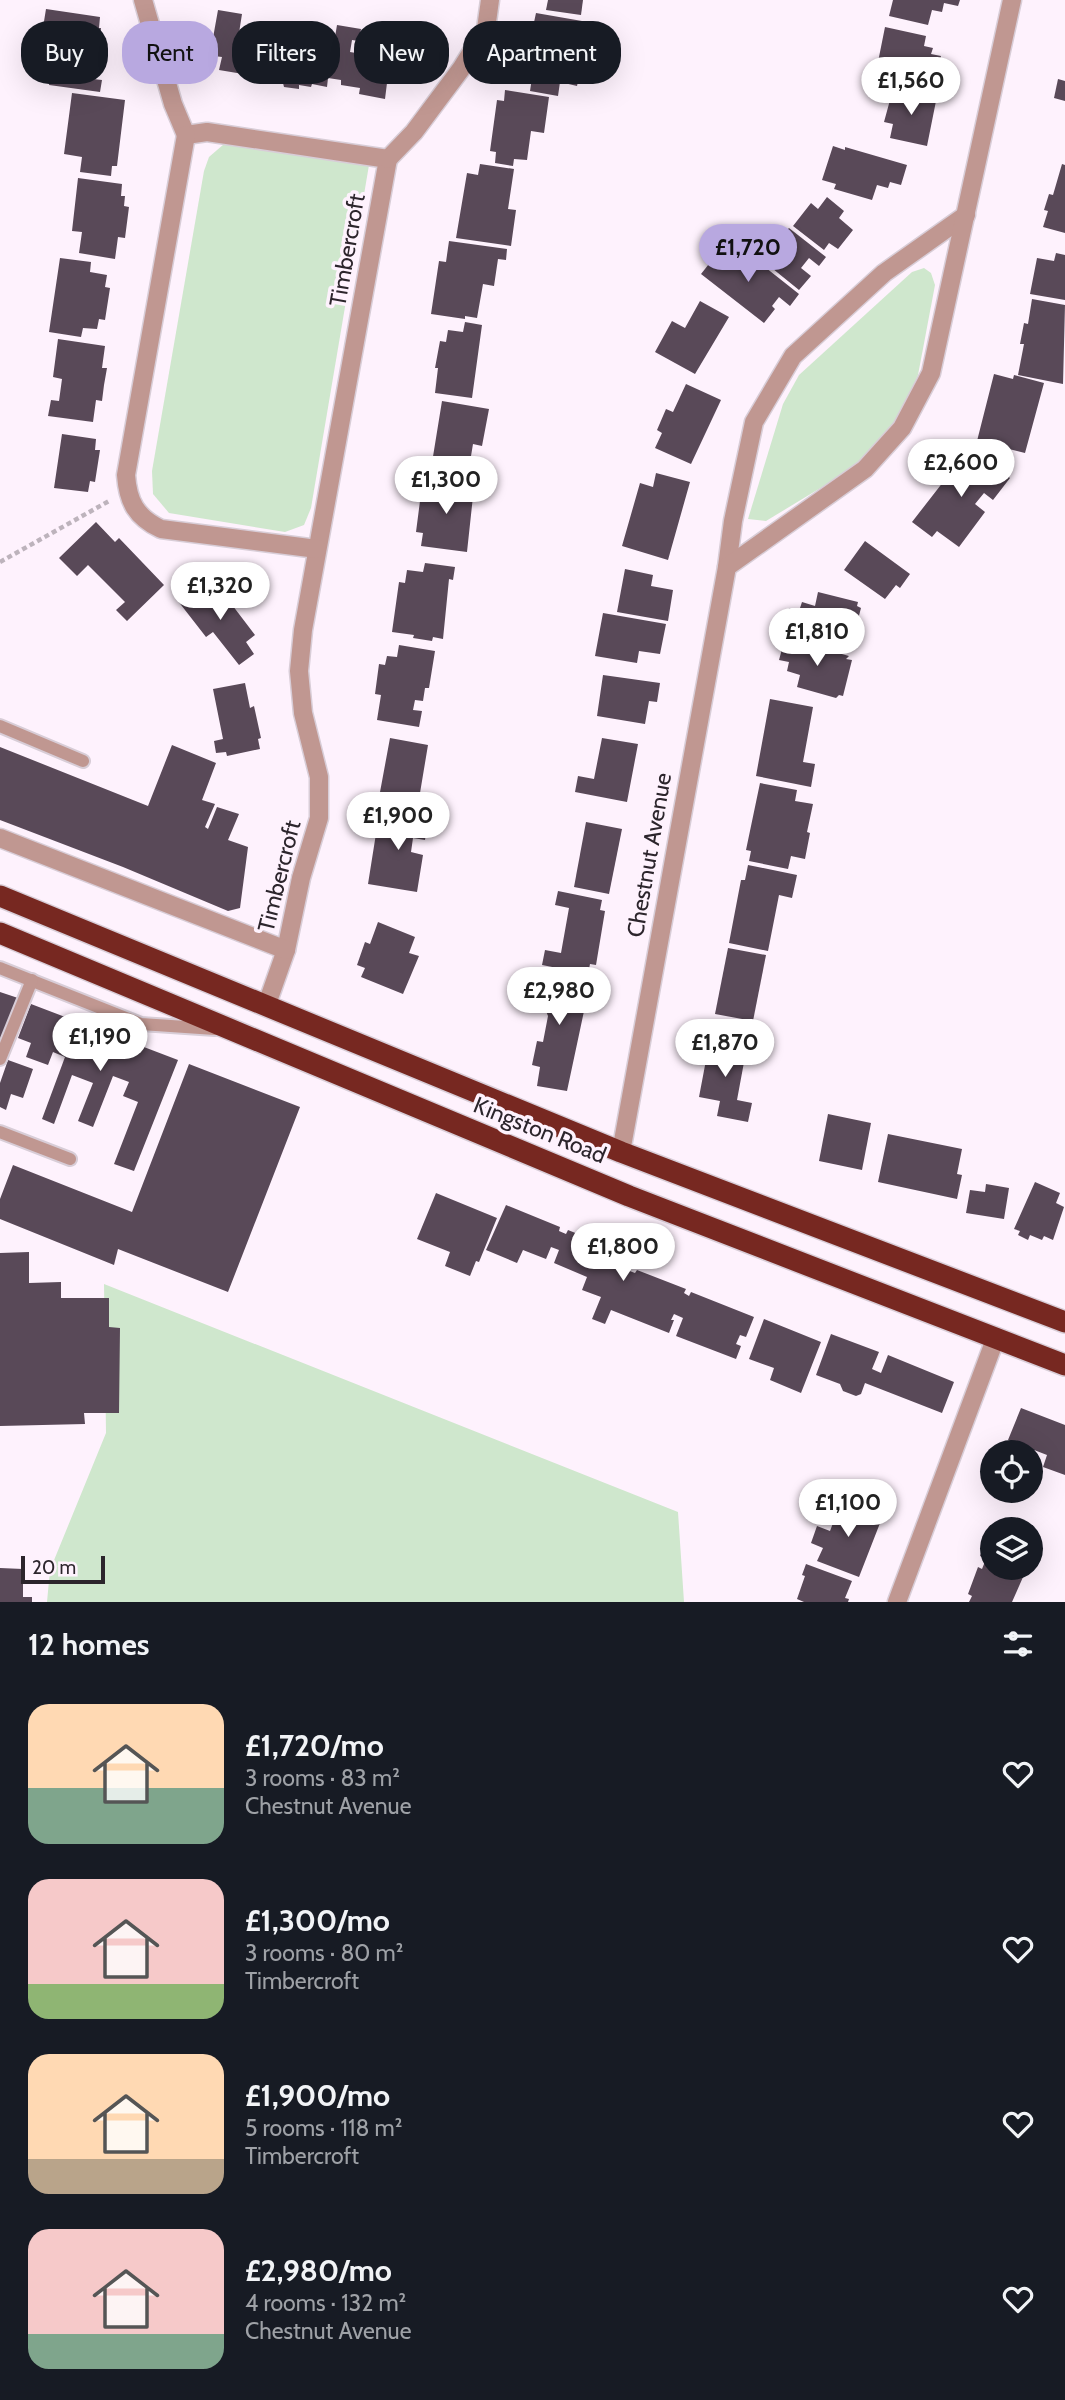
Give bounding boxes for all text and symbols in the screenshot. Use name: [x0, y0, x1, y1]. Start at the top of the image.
chip: Buy: [21, 21, 108, 84]
chip: Rent: [122, 21, 218, 84]
chip: Filters: [232, 21, 340, 84]
chip: New: [354, 21, 449, 84]
chip: Apartment: [463, 21, 621, 84]
pin: £1,560: [854, 58, 968, 117]
text: £1,560: [877, 66, 945, 94]
street label: Timbercroft: [323, 191, 371, 309]
pin: £1,720: [691, 224, 805, 284]
text: £1,720: [715, 233, 781, 261]
pin: £2,600: [904, 440, 1018, 499]
text: £2,600: [924, 448, 998, 476]
pin: £1,300: [389, 456, 503, 516]
text: £1,300: [411, 465, 481, 493]
pin: £1,320: [163, 562, 277, 622]
text: £1,320: [187, 571, 253, 599]
pin: £1,810: [760, 608, 874, 668]
text: £1,810: [785, 617, 849, 645]
street label: Chestnut Avenue: [621, 770, 677, 939]
pin: £1,900: [341, 792, 455, 852]
text: £1,900: [363, 801, 433, 829]
street label: Timbercroft: [252, 817, 306, 935]
pin: £2,980: [502, 968, 616, 1027]
text: £2,980: [523, 976, 595, 1004]
pin: £1,190: [43, 1014, 157, 1073]
pin: £1,870: [668, 1020, 782, 1079]
text: £1,190: [68, 1022, 132, 1050]
text: £1,870: [691, 1028, 759, 1056]
street label: Kingston Road: [470, 1091, 610, 1169]
pin: £1,800: [566, 1224, 680, 1283]
text: £1,800: [587, 1232, 659, 1260]
map controls: [980, 1440, 1043, 1580]
button: locate: [980, 1440, 1043, 1503]
pin: £1,100: [791, 1480, 905, 1539]
text: £1,100: [815, 1488, 881, 1516]
button: layers: [980, 1517, 1043, 1580]
scale bar: [21, 1553, 105, 1585]
text: 20 m: [32, 1556, 76, 1579]
icon: filters: [999, 1625, 1037, 1663]
text: 12 homes: [28, 1626, 150, 1663]
text: £1,720/mo: [245, 1727, 384, 1764]
icon: home: [84, 1732, 168, 1816]
icon: heart: [999, 1755, 1037, 1793]
text: 3 rooms · 83 m²: [245, 1764, 400, 1792]
text: Chestnut Avenue: [245, 1792, 411, 1820]
text: £1,300/mo: [245, 1902, 390, 1939]
icon: home: [84, 1907, 168, 1991]
icon: heart: [999, 1930, 1037, 1968]
text: 3 rooms · 80 m²: [245, 1939, 403, 1967]
text: Timbercroft: [245, 1967, 359, 1995]
text: £1,900/mo: [245, 2077, 390, 2114]
icon: home: [84, 2082, 168, 2166]
icon: heart: [999, 2105, 1037, 2143]
text: 5 rooms · 118 m²: [245, 2114, 402, 2142]
text: Timbercroft: [245, 2142, 359, 2170]
text: £2,980/mo: [245, 2252, 392, 2289]
icon: home: [84, 2257, 168, 2341]
icon: heart: [999, 2280, 1037, 2318]
text: 4 rooms · 132 m²: [245, 2289, 406, 2317]
text: Chestnut Avenue: [245, 2317, 411, 2345]

